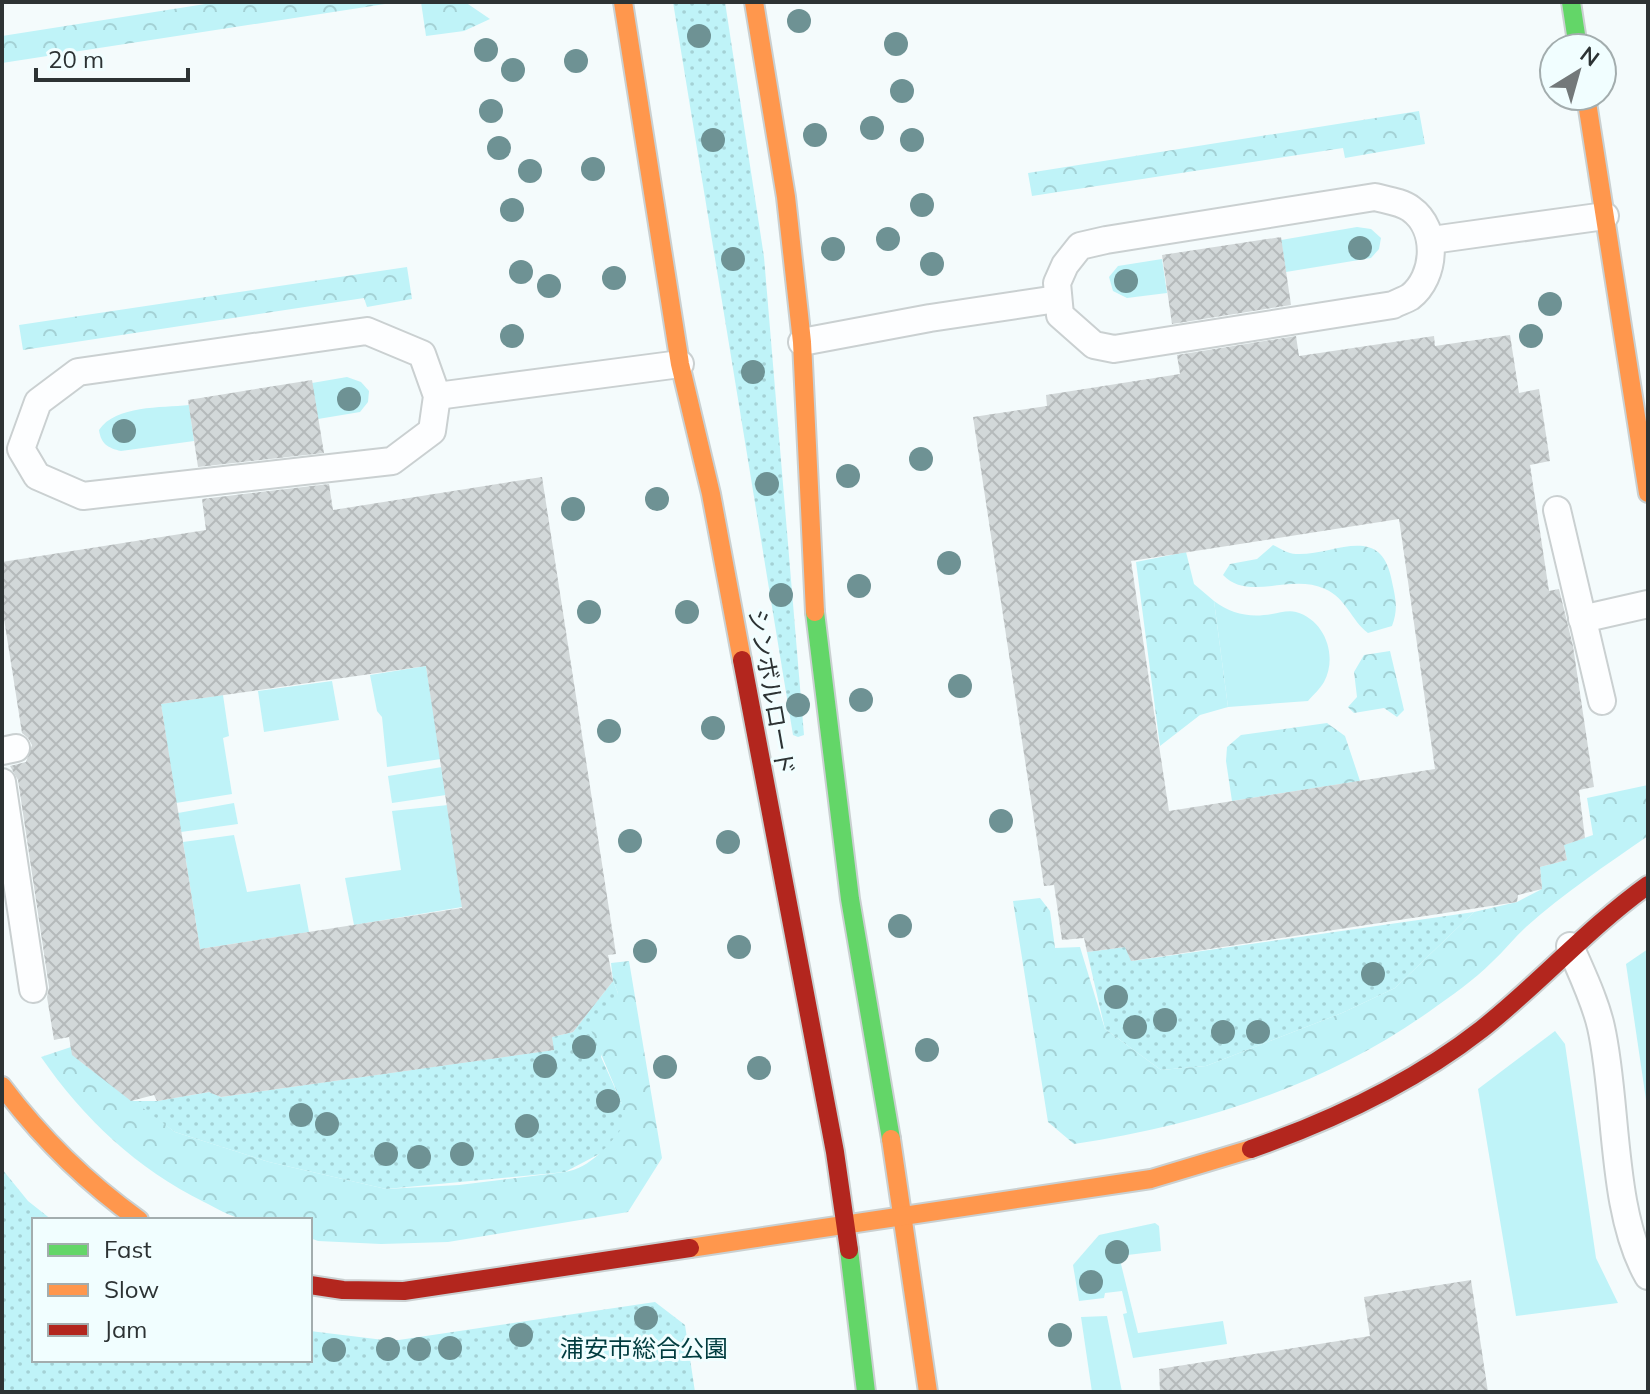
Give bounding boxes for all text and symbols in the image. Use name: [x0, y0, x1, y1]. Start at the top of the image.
scale bar: [36, 32, 188, 82]
north arrow: [1538, 32, 1618, 112]
text: N: [1575, 40, 1605, 72]
text: 20 m: [48, 44, 104, 74]
street label: シンボルロード: [743, 607, 801, 777]
legend: [32, 1218, 312, 1362]
text: Fast: [104, 1234, 152, 1264]
text: Slow: [104, 1274, 159, 1304]
text: Jam: [104, 1314, 147, 1344]
park label: 浦安市総合公園: [560, 1333, 728, 1363]

